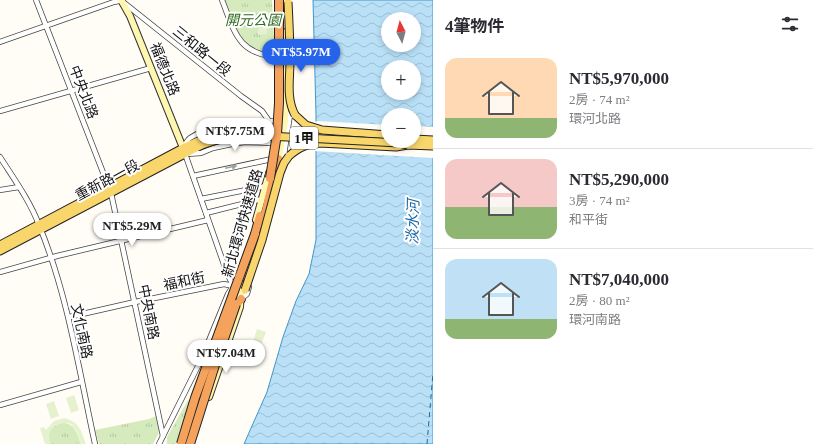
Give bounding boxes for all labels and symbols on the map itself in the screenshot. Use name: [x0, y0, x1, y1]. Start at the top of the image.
north arrow: [381, 12, 421, 52]
park label: 開元公園: [225, 13, 283, 28]
street label: 三和路一段: [170, 24, 234, 79]
pin: NT$5.97M: [260, 39, 342, 73]
street label: 福德北路: [147, 40, 183, 98]
street label: 中央北路: [66, 63, 102, 121]
pin: NT$7.75M: [194, 118, 276, 152]
road number: 1甲: [290, 127, 318, 149]
street label: 重新路一段: [73, 157, 142, 203]
one-way arrow: [225, 164, 237, 170]
street label: 新北環河快速道路: [219, 167, 265, 279]
water label: 淡水河: [405, 196, 421, 245]
pin: NT$5.29M: [91, 213, 173, 247]
street label: 福和街: [162, 270, 206, 293]
street label: 中央南路: [136, 283, 161, 341]
street label: 文化南路: [68, 302, 96, 360]
pin: NT$7.04M: [185, 340, 267, 374]

